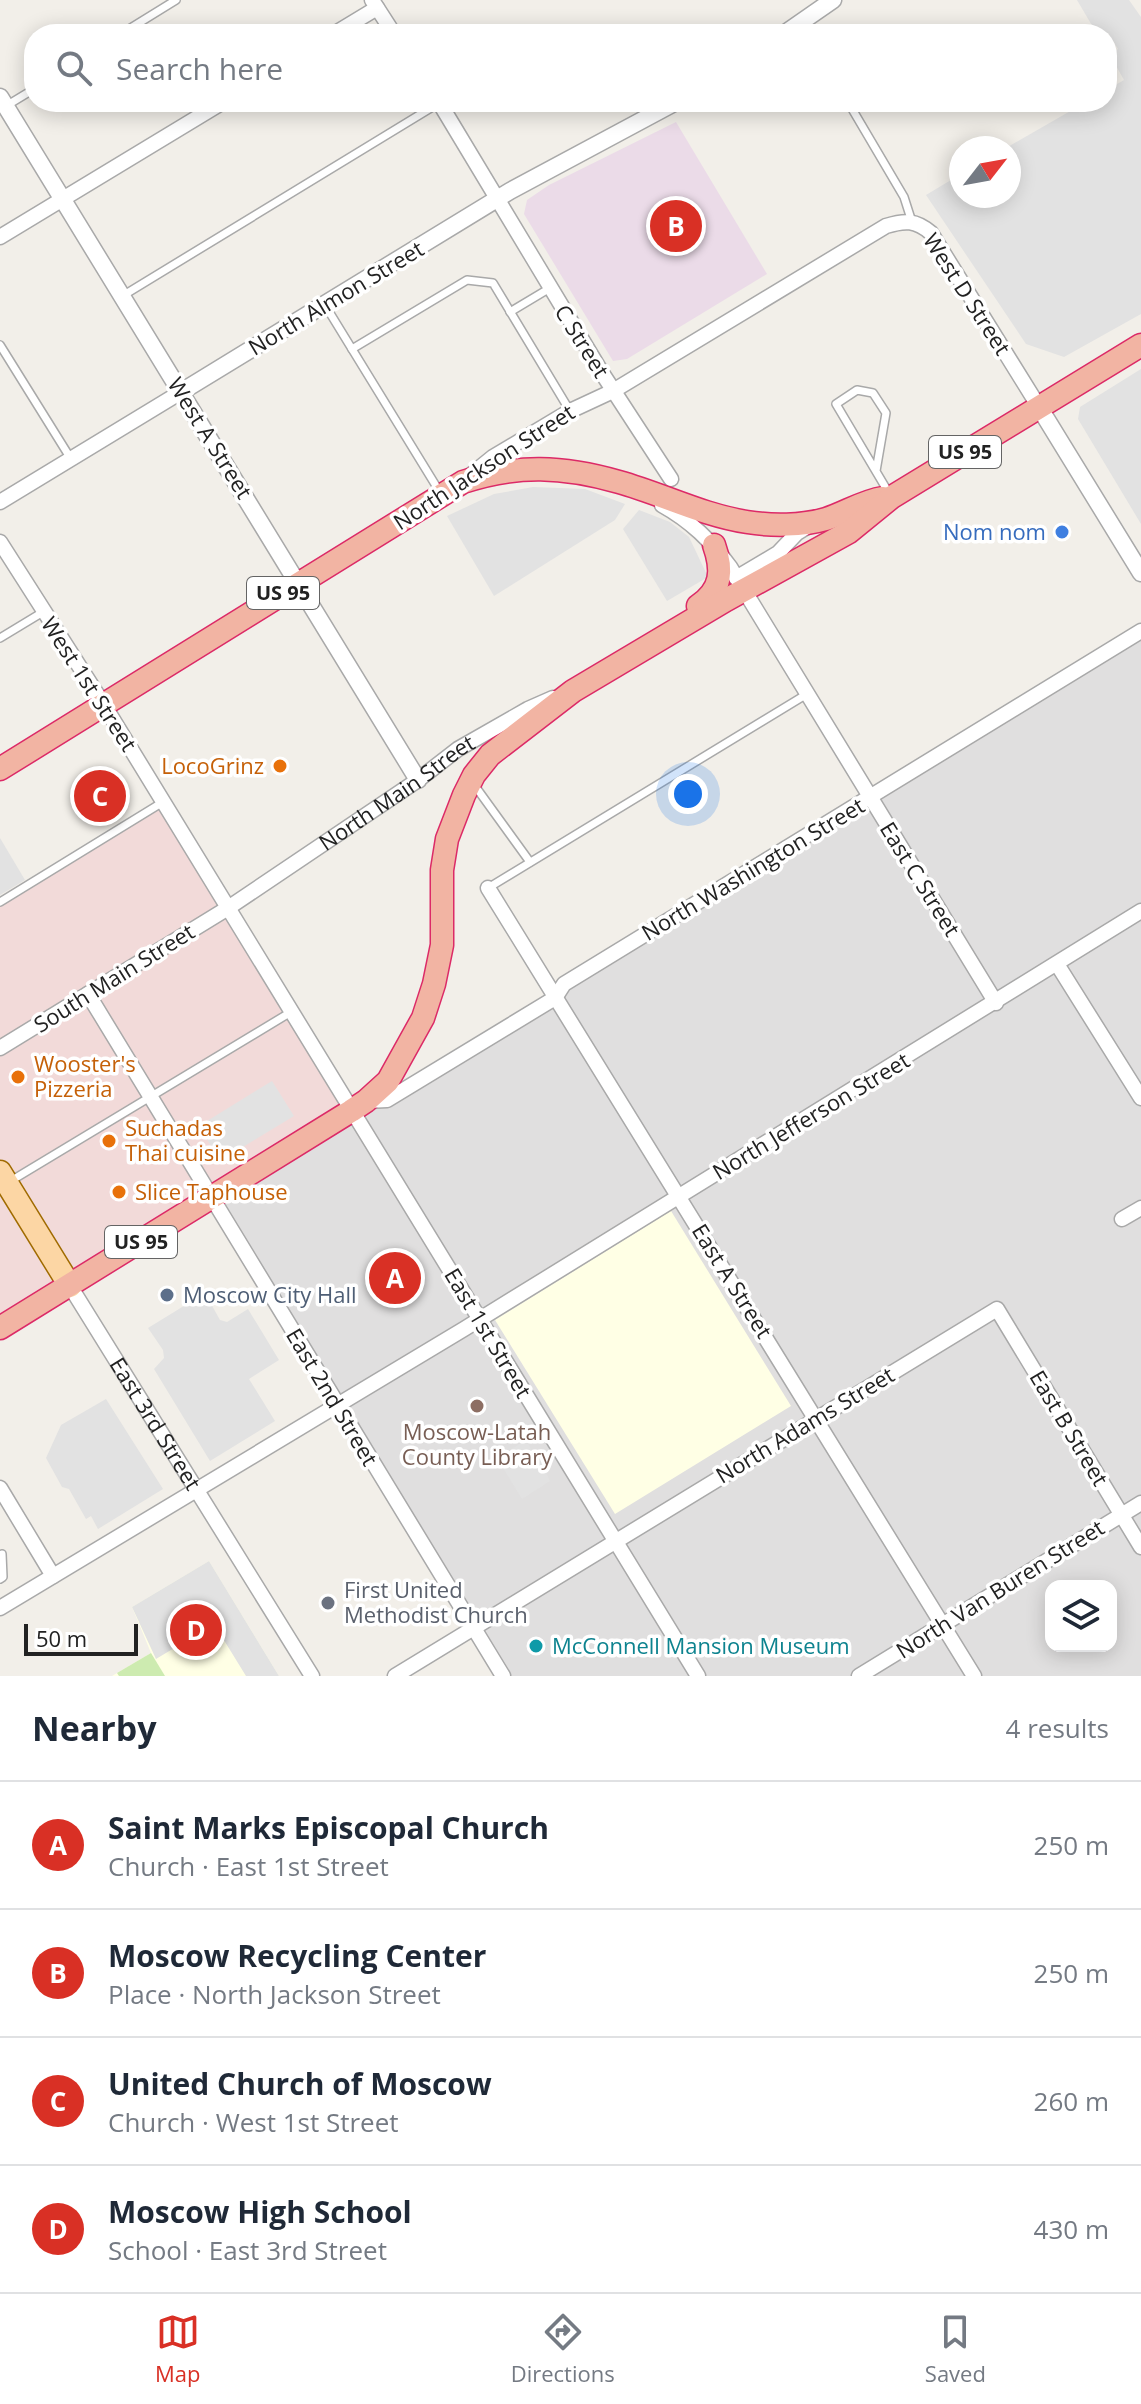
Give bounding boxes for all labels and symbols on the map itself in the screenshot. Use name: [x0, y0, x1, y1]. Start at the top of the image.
north arrow: [949, 136, 1021, 208]
pin: B: [650, 196, 702, 256]
street label: West D Street: [917, 227, 1019, 360]
street label: North Almon Street: [242, 233, 429, 361]
street label: C Street: [549, 298, 617, 383]
street label: West A Street: [162, 371, 260, 504]
street label: North Jackson Street: [387, 396, 580, 536]
road number: US 95: [929, 436, 1001, 468]
place label: Nom nom: [943, 516, 1046, 546]
marker: Nom nom: [1053, 523, 1071, 541]
road number: US 95: [247, 577, 319, 609]
street label: West 1st Street: [35, 610, 145, 757]
street label: North Main Street: [312, 727, 480, 857]
place label: LocoGrinz: [161, 750, 264, 780]
marker: LocoGrinz: [271, 757, 289, 775]
pin: C: [74, 766, 126, 826]
your location: [668, 774, 708, 814]
street label: North Washington Street: [635, 790, 870, 947]
street label: East C Street: [874, 816, 968, 941]
street label: South Main Street: [27, 916, 200, 1039]
street label: North Jefferson Street: [706, 1044, 915, 1186]
place label: Wooster's Pizzeria: [34, 1048, 136, 1103]
marker: Wooster's Pizzeria: [9, 1068, 27, 1086]
place label: Suchadas Thai cuisine: [125, 1112, 246, 1167]
marker: Suchadas Thai cuisine: [100, 1132, 118, 1150]
place label: Slice Taphouse: [135, 1176, 288, 1206]
marker: Slice Taphouse: [110, 1183, 128, 1201]
street label: East A Street: [686, 1218, 780, 1343]
road number: US 95: [105, 1226, 177, 1258]
pin: A: [369, 1248, 421, 1308]
street label: East 1st Street: [438, 1262, 540, 1403]
place label: Moscow City Hall: [183, 1279, 357, 1309]
marker: Moscow City Hall: [158, 1286, 176, 1304]
street label: East 2nd Street: [280, 1322, 386, 1471]
street label: East 3rd Street: [104, 1351, 209, 1495]
street label: North Adams Street: [710, 1359, 900, 1489]
street label: East B Street: [1024, 1364, 1116, 1491]
marker: Moscow-Latah County Library: [468, 1397, 486, 1415]
place label: Moscow-Latah County Library: [402, 1416, 553, 1471]
street label: North Van Buren Street: [890, 1512, 1109, 1664]
place label: First United Methodist Church: [344, 1574, 528, 1629]
marker: First United Methodist Church: [319, 1594, 337, 1612]
pin: D: [170, 1600, 222, 1660]
scale bar: [24, 1620, 138, 1656]
place label: McConnell Mansion Museum: [552, 1630, 850, 1660]
marker: McConnell Mansion Museum: [527, 1637, 545, 1655]

